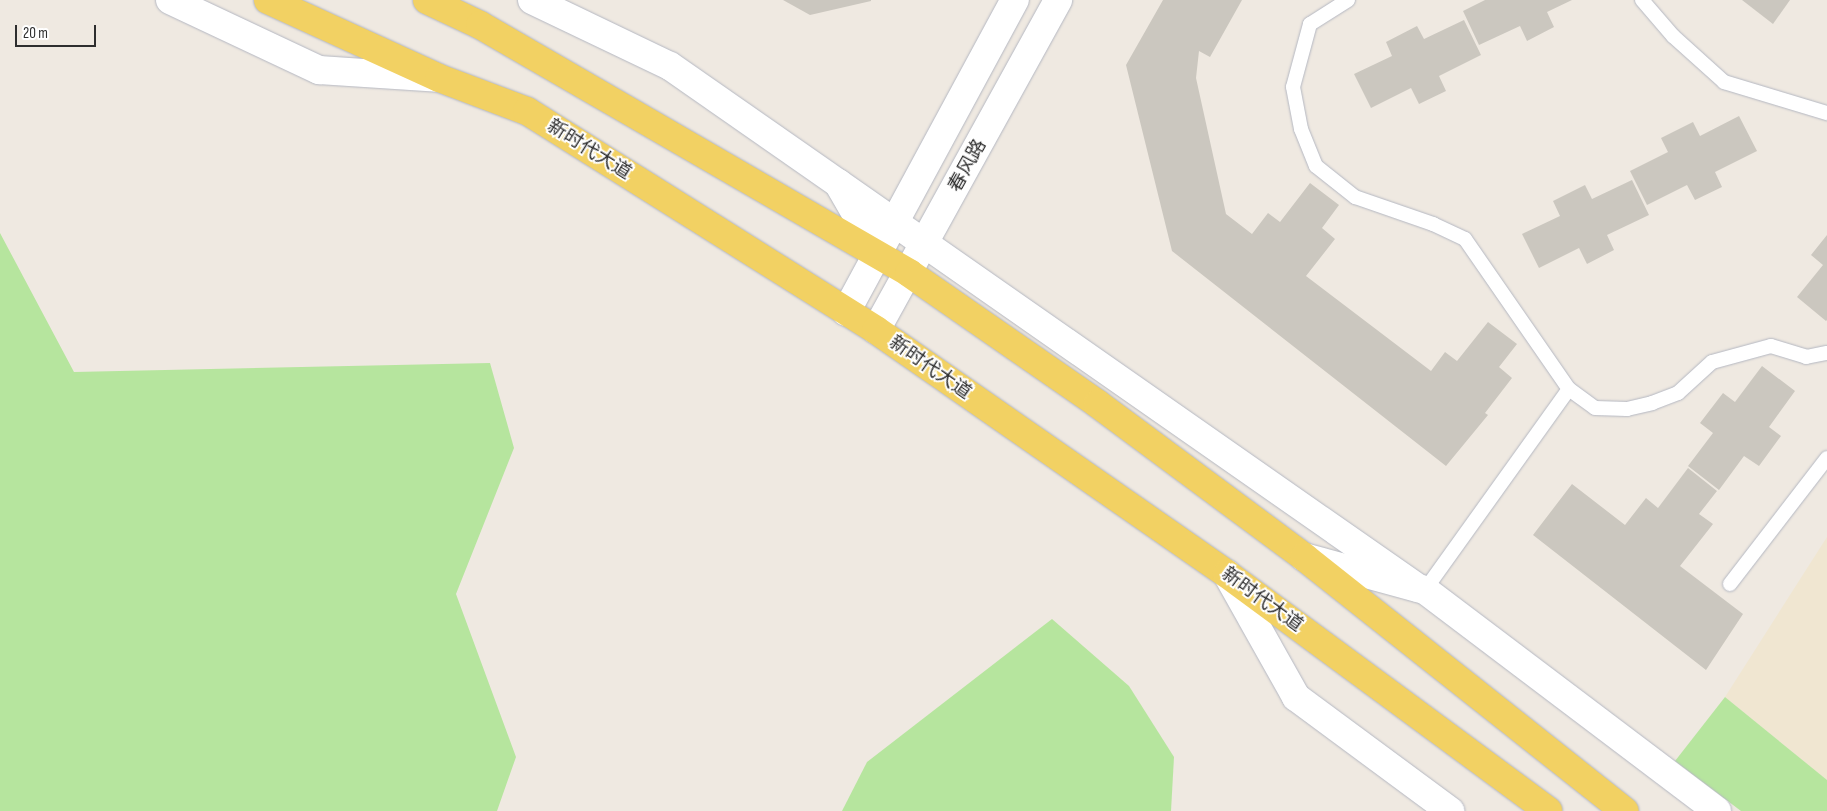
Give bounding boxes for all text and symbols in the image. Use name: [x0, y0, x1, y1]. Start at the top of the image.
scale bar: [18, 15, 99, 47]
text: 20 m: [23, 24, 48, 43]
street label: 新时代大道: [543, 115, 635, 185]
street label: 春风路: [944, 136, 992, 196]
street label: 新时代大道: [885, 331, 975, 405]
street label: 新时代大道: [1217, 563, 1307, 637]

